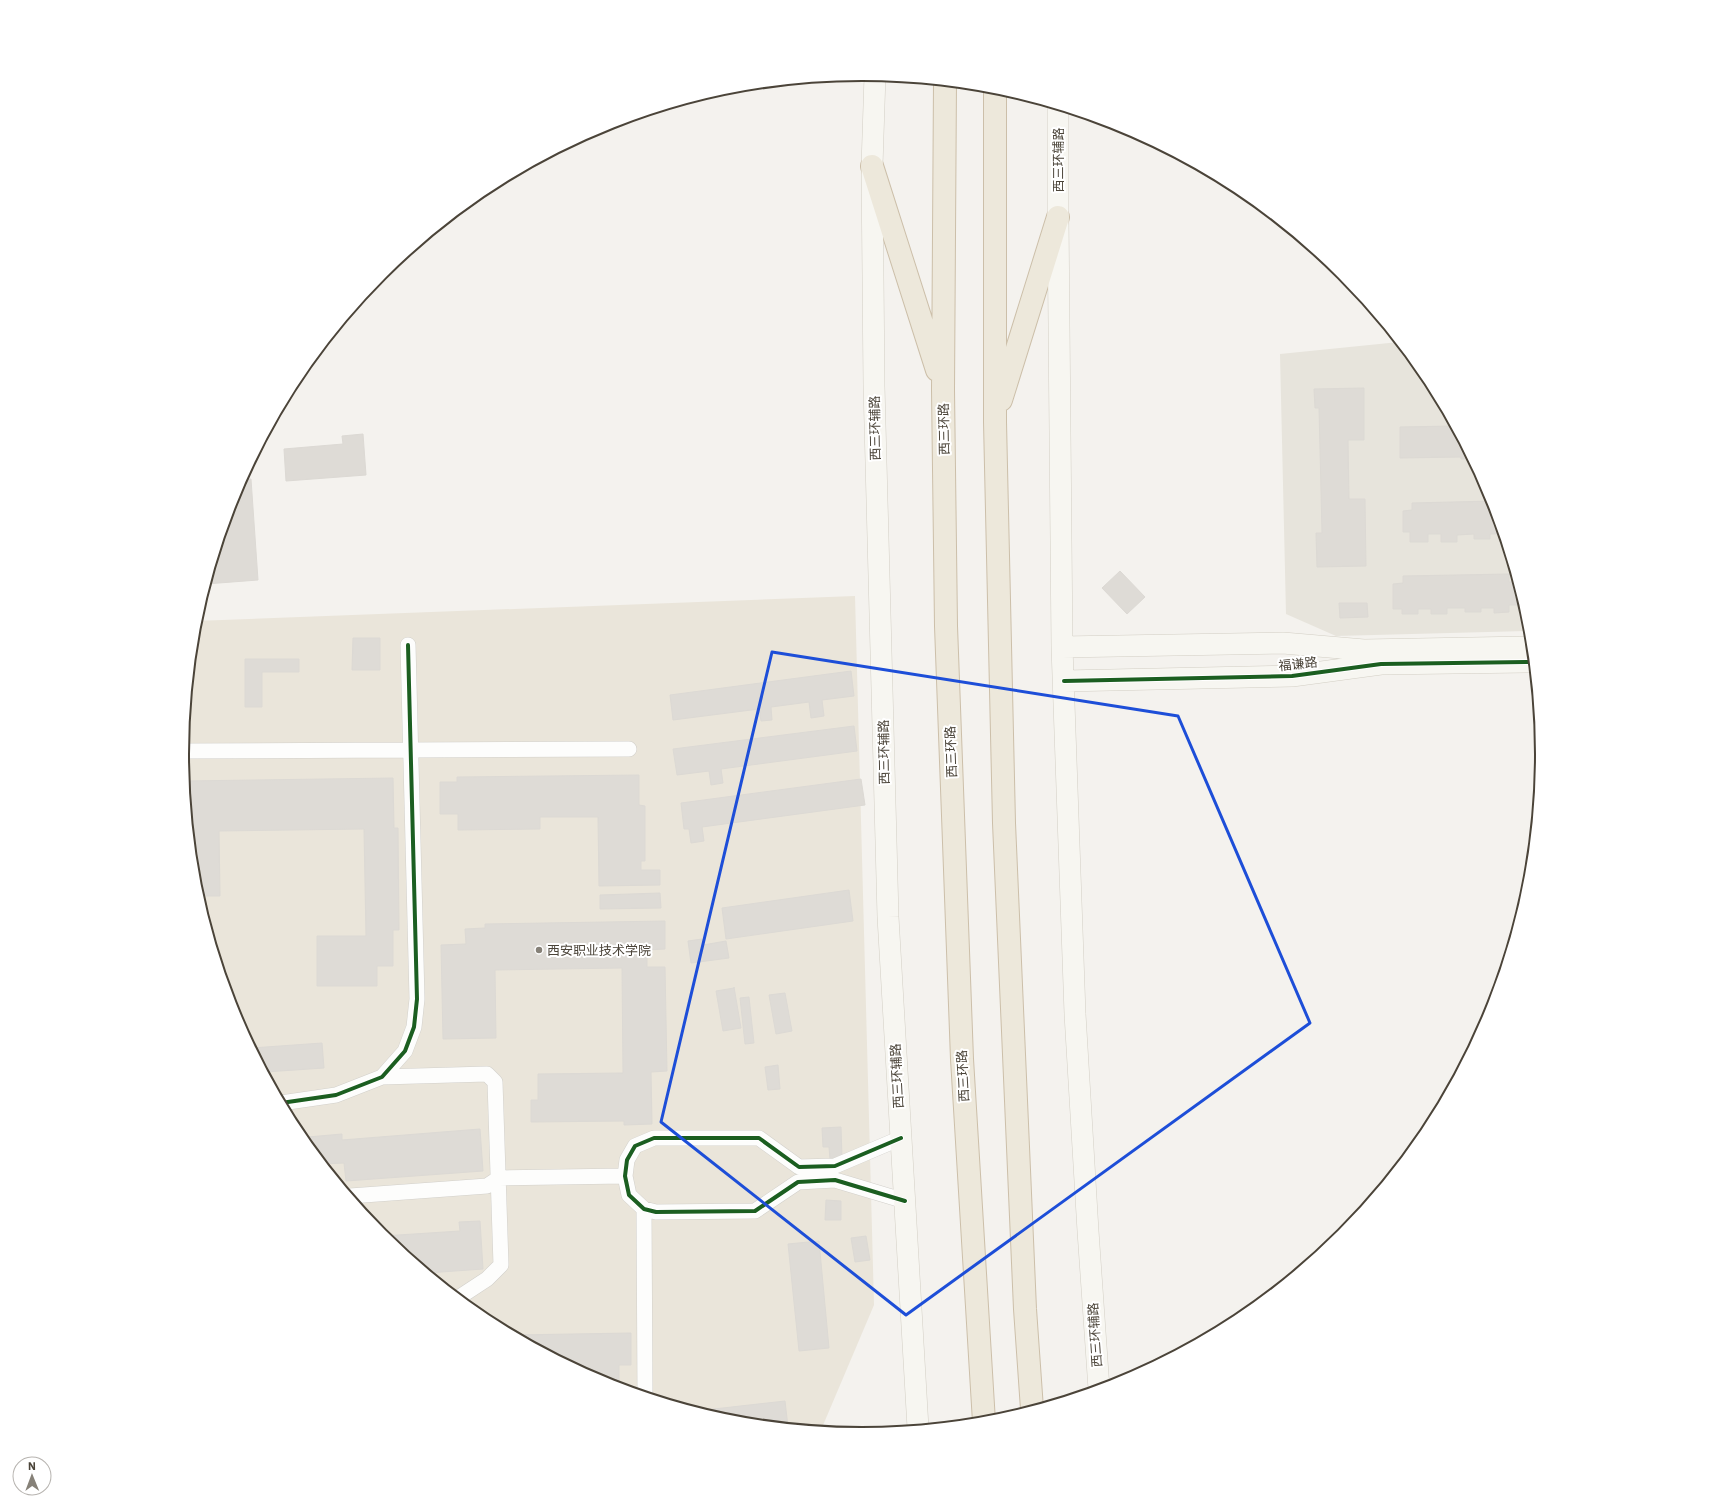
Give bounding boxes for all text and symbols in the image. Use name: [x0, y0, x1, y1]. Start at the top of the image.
street label: 西三环辅路: [1050, 127, 1067, 193]
street label: 西三环辅路: [866, 395, 884, 461]
street label: 西三环路: [935, 403, 953, 455]
street label: 福谦路: [1278, 654, 1318, 674]
street label: 西三环辅路: [875, 719, 893, 785]
street label: 西三环路: [942, 726, 960, 778]
place label: 西安职业技术学院: [547, 942, 651, 959]
marker: 西安职业技术学院: [534, 945, 544, 955]
street label: 西三环辅路: [887, 1043, 907, 1109]
street label: 西三环路: [953, 1050, 973, 1102]
street label: 西三环辅路: [1084, 1302, 1106, 1368]
north arrow: [12, 1456, 52, 1496]
text: N: [28, 1459, 36, 1473]

